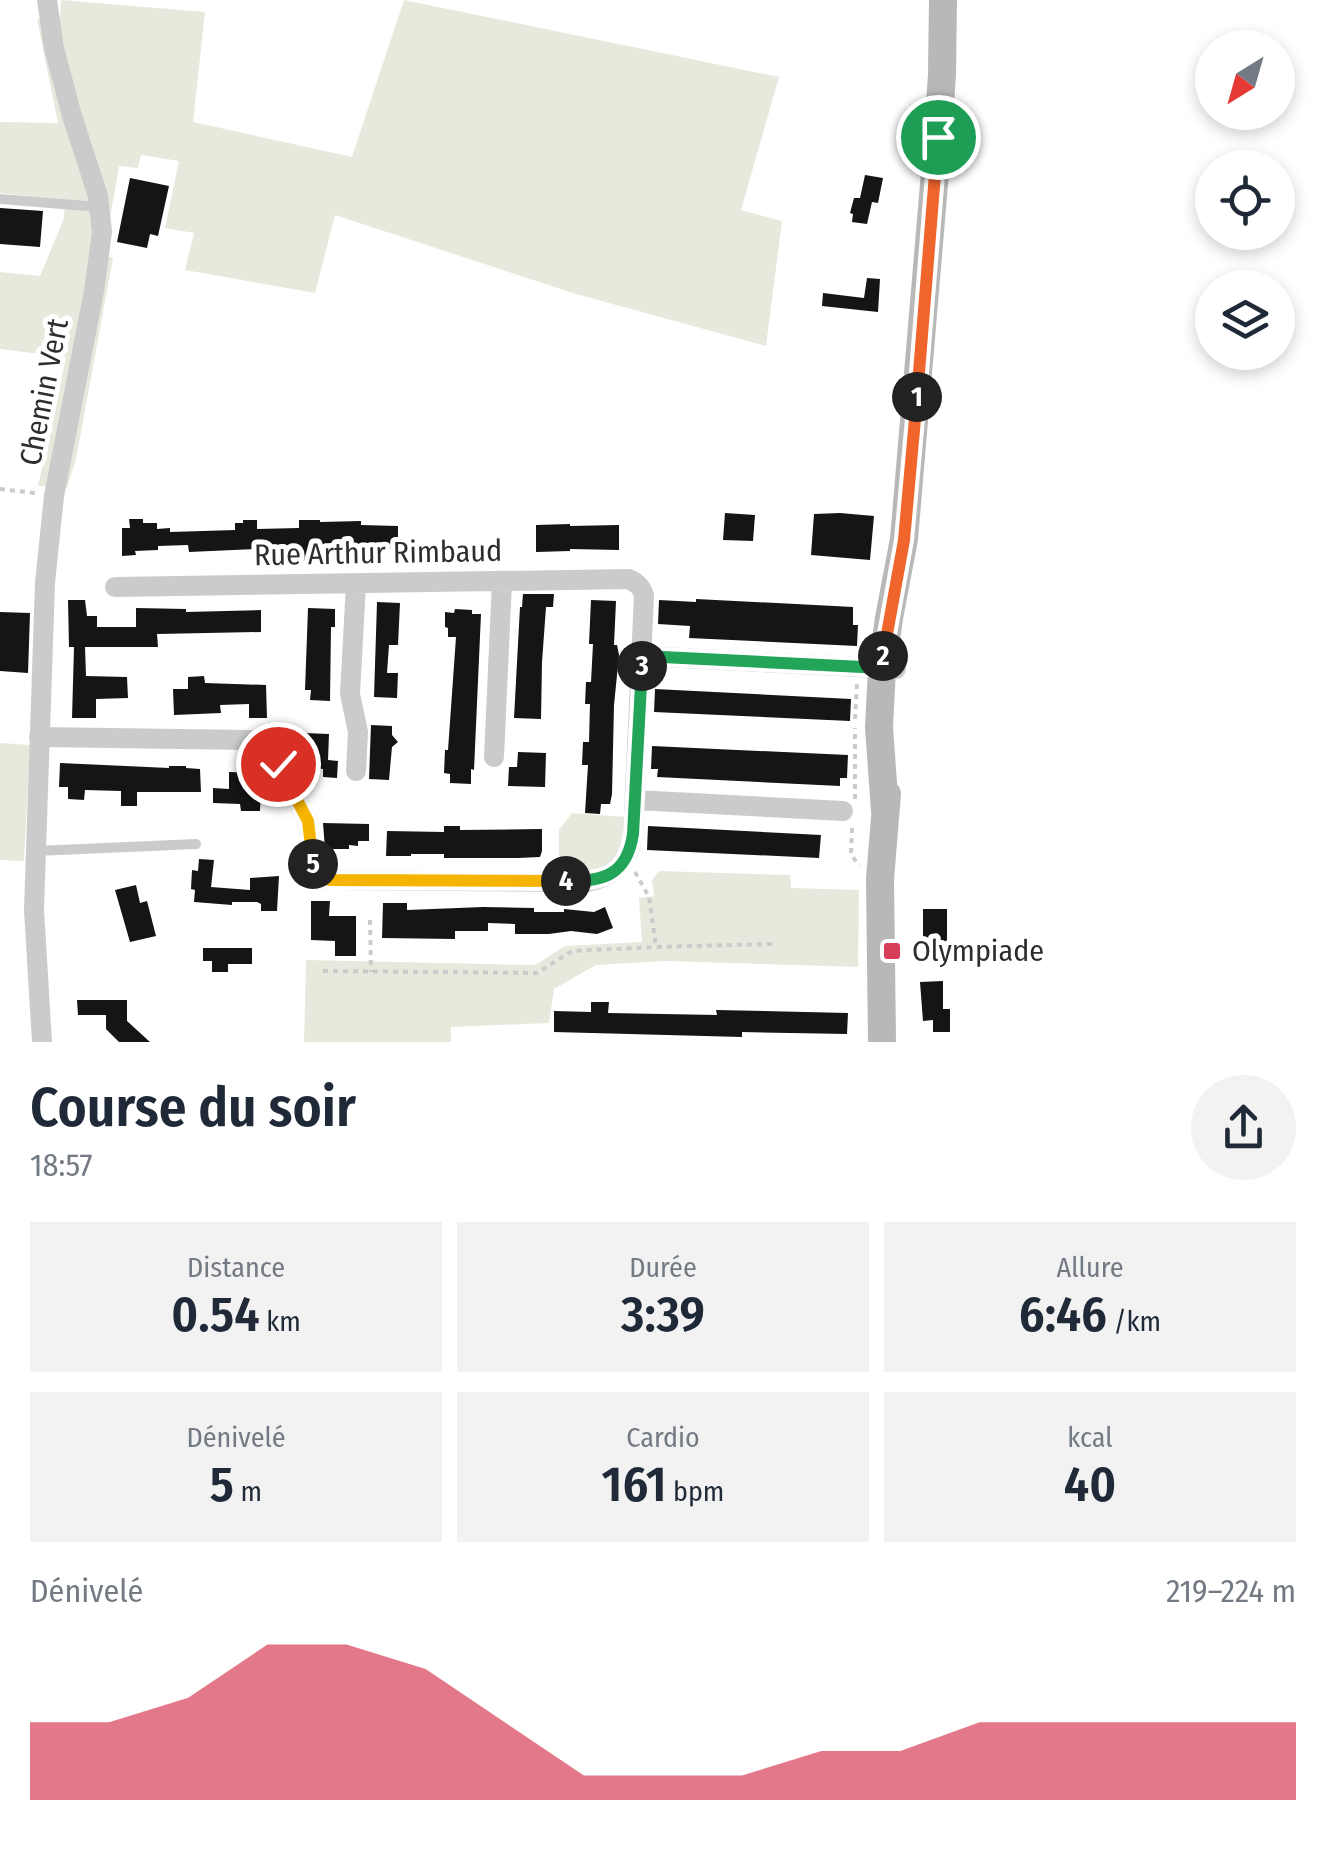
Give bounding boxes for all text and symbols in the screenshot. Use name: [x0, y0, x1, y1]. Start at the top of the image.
north arrow: [1195, 30, 1295, 130]
map controls: [1195, 30, 1295, 370]
pin: [896, 95, 981, 180]
icon: arrive: [911, 110, 966, 165]
button: locate: [1195, 150, 1295, 250]
button: layers: [1195, 270, 1295, 370]
street label: Chemin Vert: [12, 315, 76, 468]
pin: 1: [892, 372, 942, 422]
text: 1: [911, 380, 923, 413]
street label: Rue Arthur Rimbaud: [254, 533, 502, 573]
pin: 2: [858, 631, 908, 681]
text: 2: [877, 639, 889, 672]
pin: 3: [617, 641, 667, 691]
text: 3: [635, 649, 649, 682]
pin: [236, 722, 321, 807]
icon: check: [251, 737, 306, 792]
pin: 5: [288, 839, 338, 889]
text: 5: [306, 847, 320, 880]
pin: 4: [541, 856, 591, 906]
text: 4: [559, 864, 573, 897]
place label: Olympiade: [912, 933, 1044, 969]
marker: Olympiade: [881, 940, 903, 962]
text: Course du soir: [30, 1075, 356, 1141]
button: share: [1191, 1075, 1296, 1180]
text: 18:57: [30, 1146, 92, 1184]
text: Distance: [187, 1251, 285, 1284]
text: Durée: [629, 1251, 697, 1284]
text: Allure: [1057, 1251, 1123, 1284]
text: 0.54: [171, 1284, 260, 1344]
text: 3:39: [621, 1284, 705, 1344]
text: 6:46: [1019, 1284, 1107, 1344]
text: km: [260, 1305, 301, 1338]
text: /km: [1107, 1305, 1161, 1338]
text: Dénivelé: [186, 1421, 286, 1454]
text: Cardio: [626, 1421, 700, 1454]
text: kcal: [1067, 1421, 1113, 1454]
text: 5: [210, 1454, 234, 1514]
text: 161: [602, 1454, 667, 1514]
text: 40: [1064, 1454, 1116, 1514]
text: m: [234, 1475, 262, 1508]
text: bpm: [667, 1475, 724, 1508]
text: Dénivelé: [30, 1572, 143, 1610]
text: 219–224 m: [1166, 1572, 1296, 1610]

